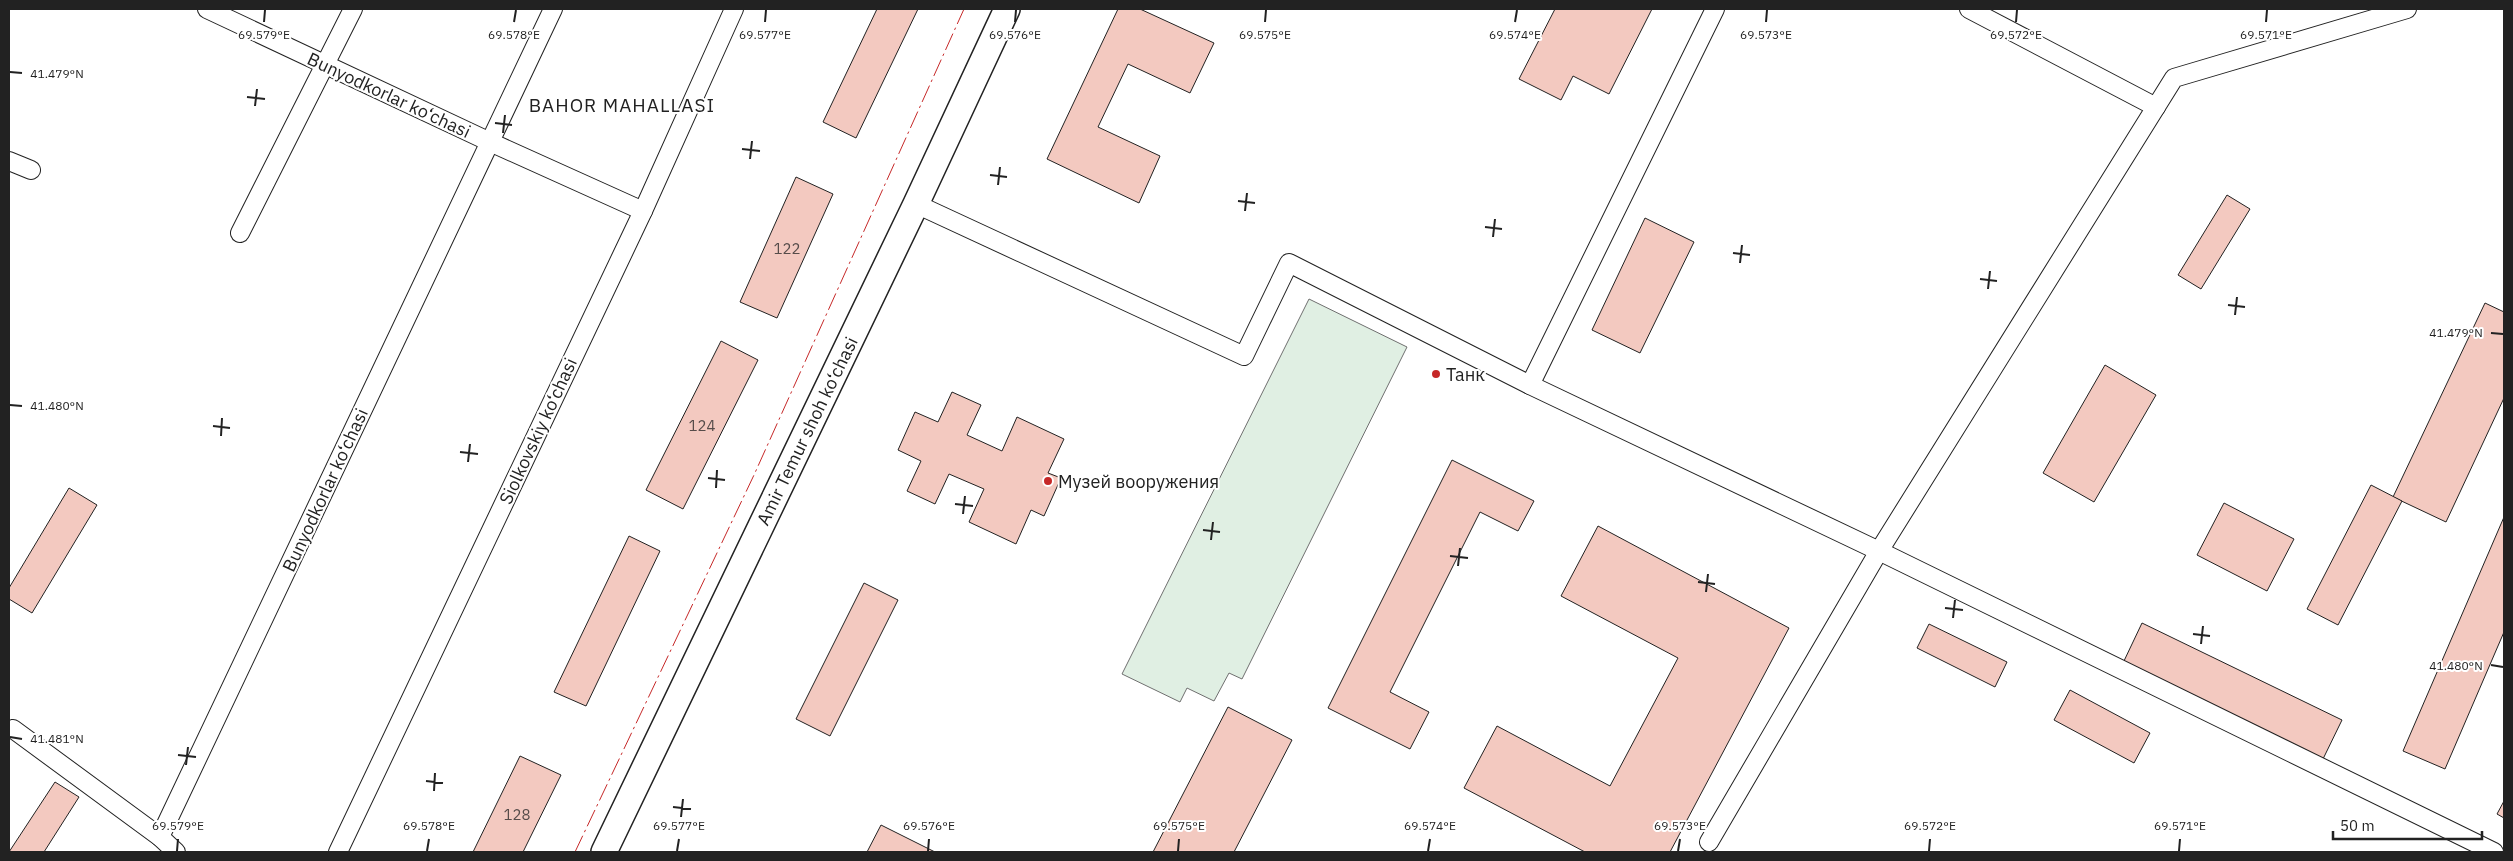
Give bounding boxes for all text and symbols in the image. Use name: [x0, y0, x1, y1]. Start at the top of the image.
text: 69.579°E: [238, 27, 290, 42]
text: 69.578°E: [488, 27, 540, 42]
text: 69.577°E: [739, 27, 791, 42]
text: 69.576°E: [989, 27, 1041, 42]
text: 69.575°E: [1239, 27, 1291, 42]
text: 69.574°E: [1489, 27, 1541, 42]
text: 69.573°E: [1740, 27, 1792, 42]
text: 69.572°E: [1990, 27, 2042, 42]
text: 69.571°E: [2240, 27, 2292, 42]
street label: Bunyodkorlar ko‘chasi: [304, 47, 474, 143]
text: 41.479°N: [30, 66, 84, 81]
district label: BAHOR MAHALLASI: [529, 93, 715, 117]
house number: 122: [773, 239, 801, 258]
text: 41.479°N: [2429, 325, 2483, 340]
street label: Amir Temur shoh ko‘chasi: [751, 333, 863, 529]
street label: Siolkovskiy ko‘chasi: [494, 354, 582, 508]
place label: Танк: [1446, 363, 1485, 386]
marker: Танк: [1430, 368, 1442, 380]
text: 41.480°N: [30, 398, 84, 413]
street label: Bunyodkorlar ko‘chasi: [277, 405, 373, 575]
house number: 124: [688, 416, 716, 435]
place label: Музей вооружения: [1058, 470, 1219, 493]
marker: Музей вооружения: [1042, 475, 1054, 487]
text: 41.480°N: [2429, 658, 2483, 673]
text: 41.481°N: [30, 731, 84, 746]
house number: 128: [503, 805, 531, 824]
scale bar: [2333, 808, 2482, 840]
text: 50 m: [2340, 816, 2375, 835]
text: 69.579°E: [152, 818, 204, 833]
text: 69.578°E: [403, 818, 455, 833]
text: 69.577°E: [653, 818, 705, 833]
text: 69.576°E: [903, 818, 955, 833]
text: 69.575°E: [1153, 818, 1205, 833]
text: 69.574°E: [1404, 818, 1456, 833]
text: 69.573°E: [1654, 818, 1706, 833]
text: 69.572°E: [1904, 818, 1956, 833]
text: 69.571°E: [2154, 818, 2206, 833]

